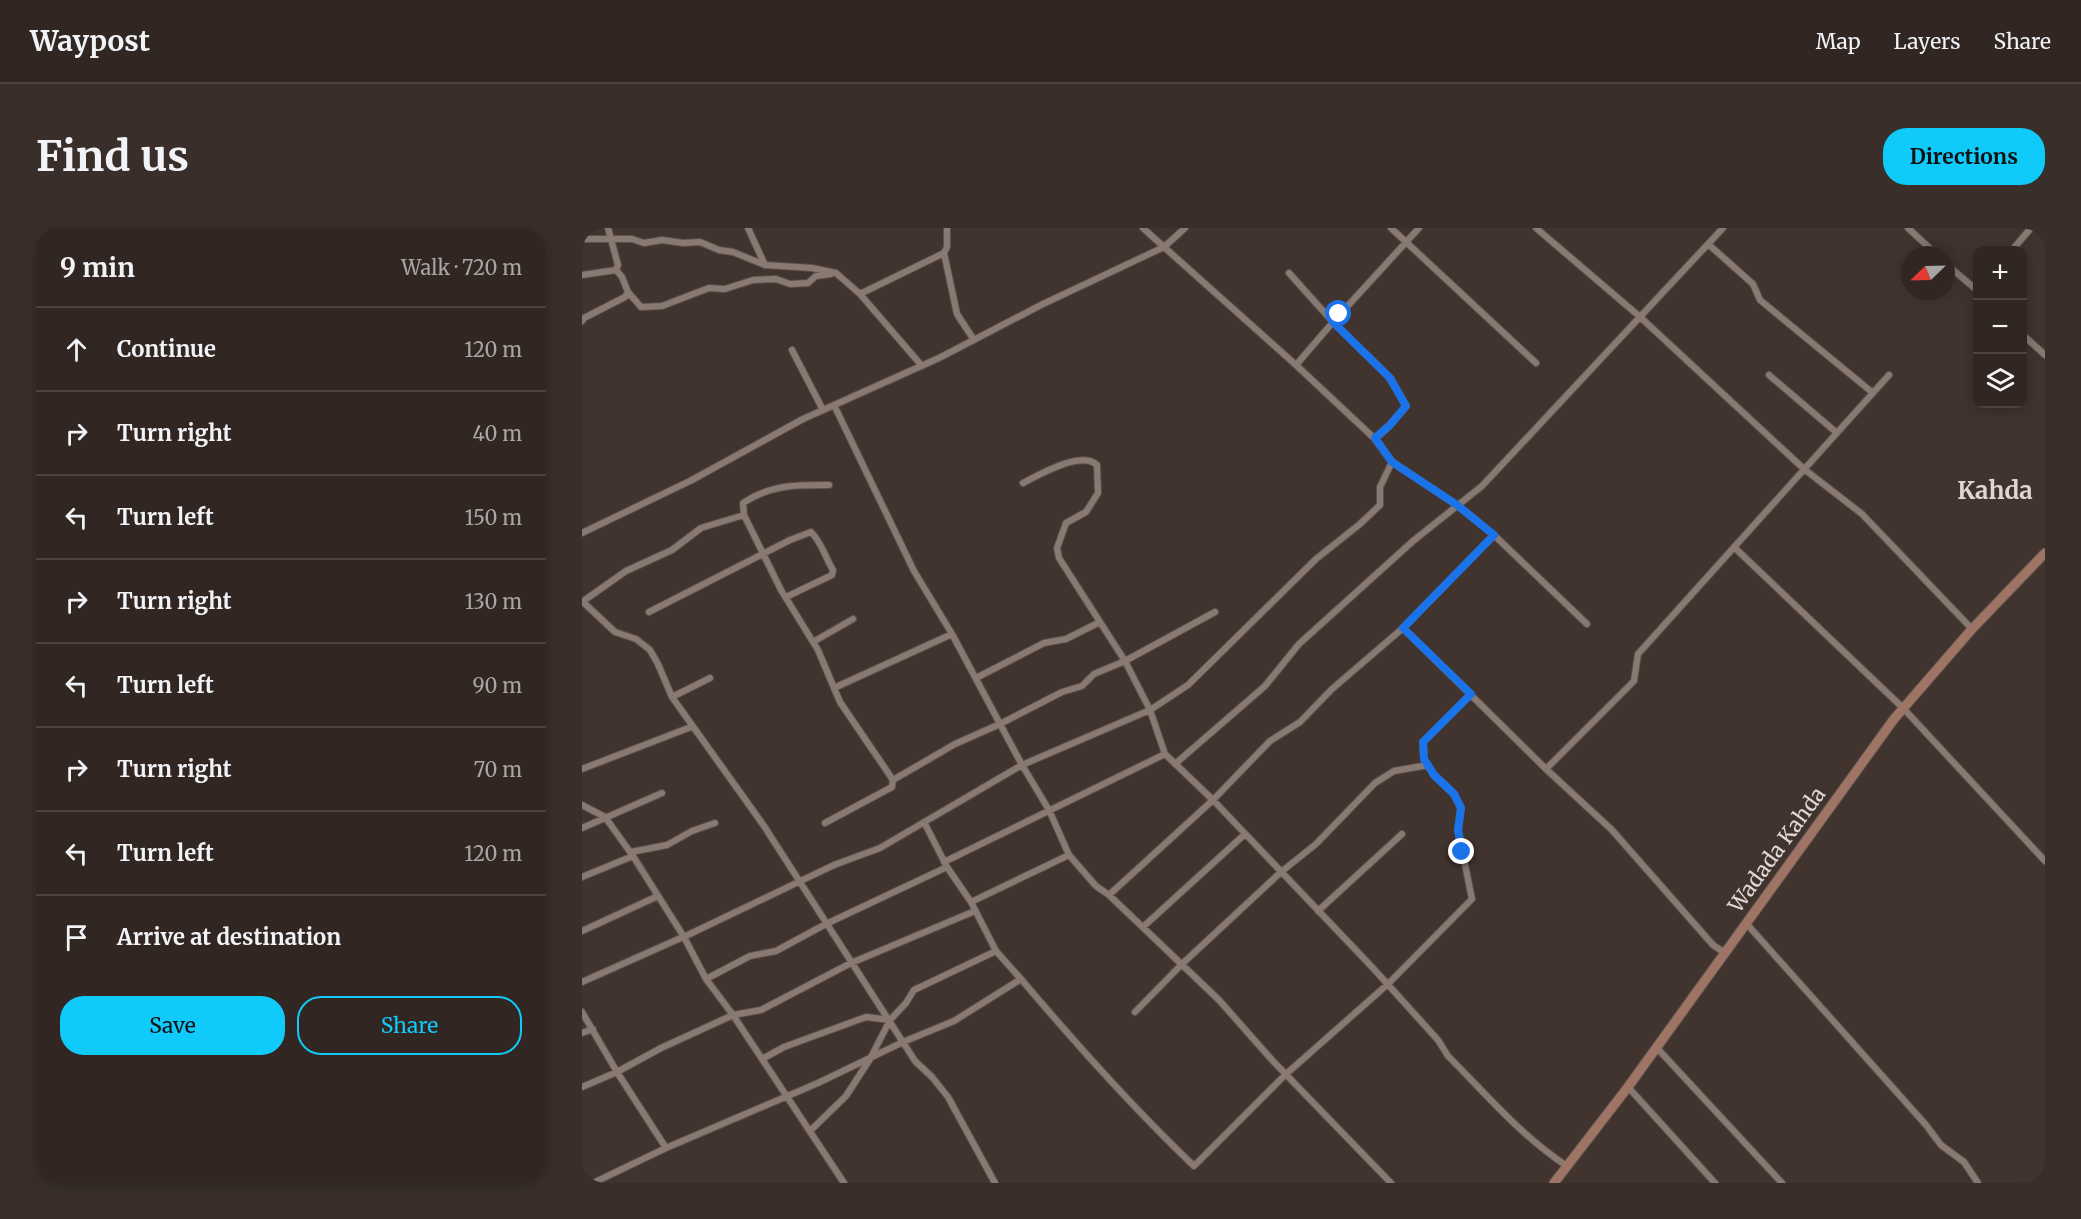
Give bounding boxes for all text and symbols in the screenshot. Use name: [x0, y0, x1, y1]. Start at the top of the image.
text: Waypost: [30, 23, 150, 59]
text: Map: [1816, 28, 1861, 55]
text: Layers: [1894, 28, 1961, 55]
text: Share: [1994, 28, 2051, 55]
button: Directions: [1883, 128, 2045, 185]
text: Find us: [36, 130, 189, 182]
north arrow: [1901, 246, 1955, 300]
map controls: [1973, 246, 2027, 408]
button: +: [1973, 246, 2027, 300]
text: 9 min: [60, 251, 135, 284]
text: Walk · 720 m: [401, 255, 522, 280]
route start: [1325, 300, 1351, 326]
button: −: [1973, 300, 2027, 354]
icon: ahead: [60, 333, 93, 366]
text: Continue: [117, 335, 216, 363]
text: 120 m: [464, 337, 522, 362]
button: layers: [1973, 354, 2027, 408]
icon: right: [60, 417, 93, 450]
text: Turn right: [117, 419, 231, 447]
text: 40 m: [472, 421, 522, 446]
district label: Kahda: [1957, 475, 2033, 506]
icon: left: [60, 501, 93, 534]
text: Turn left: [117, 503, 214, 531]
text: 150 m: [465, 505, 522, 530]
icon: right: [60, 585, 93, 618]
text: Turn right: [117, 587, 231, 615]
text: 130 m: [465, 589, 522, 614]
icon: left: [60, 669, 93, 702]
text: Turn left: [117, 671, 214, 699]
text: 90 m: [472, 673, 522, 698]
icon: right: [60, 753, 93, 786]
text: Turn right: [117, 755, 231, 783]
text: 70 m: [474, 757, 522, 782]
street label: Wadada Kahda: [1721, 782, 1831, 919]
icon: left: [60, 837, 93, 870]
route end: [1448, 838, 1474, 864]
text: Turn left: [117, 839, 214, 867]
text: 120 m: [464, 841, 522, 866]
icon: arrive: [60, 921, 93, 954]
text: Arrive at destination: [117, 923, 341, 951]
button: Save: [60, 996, 285, 1055]
button: Share: [297, 996, 522, 1055]

